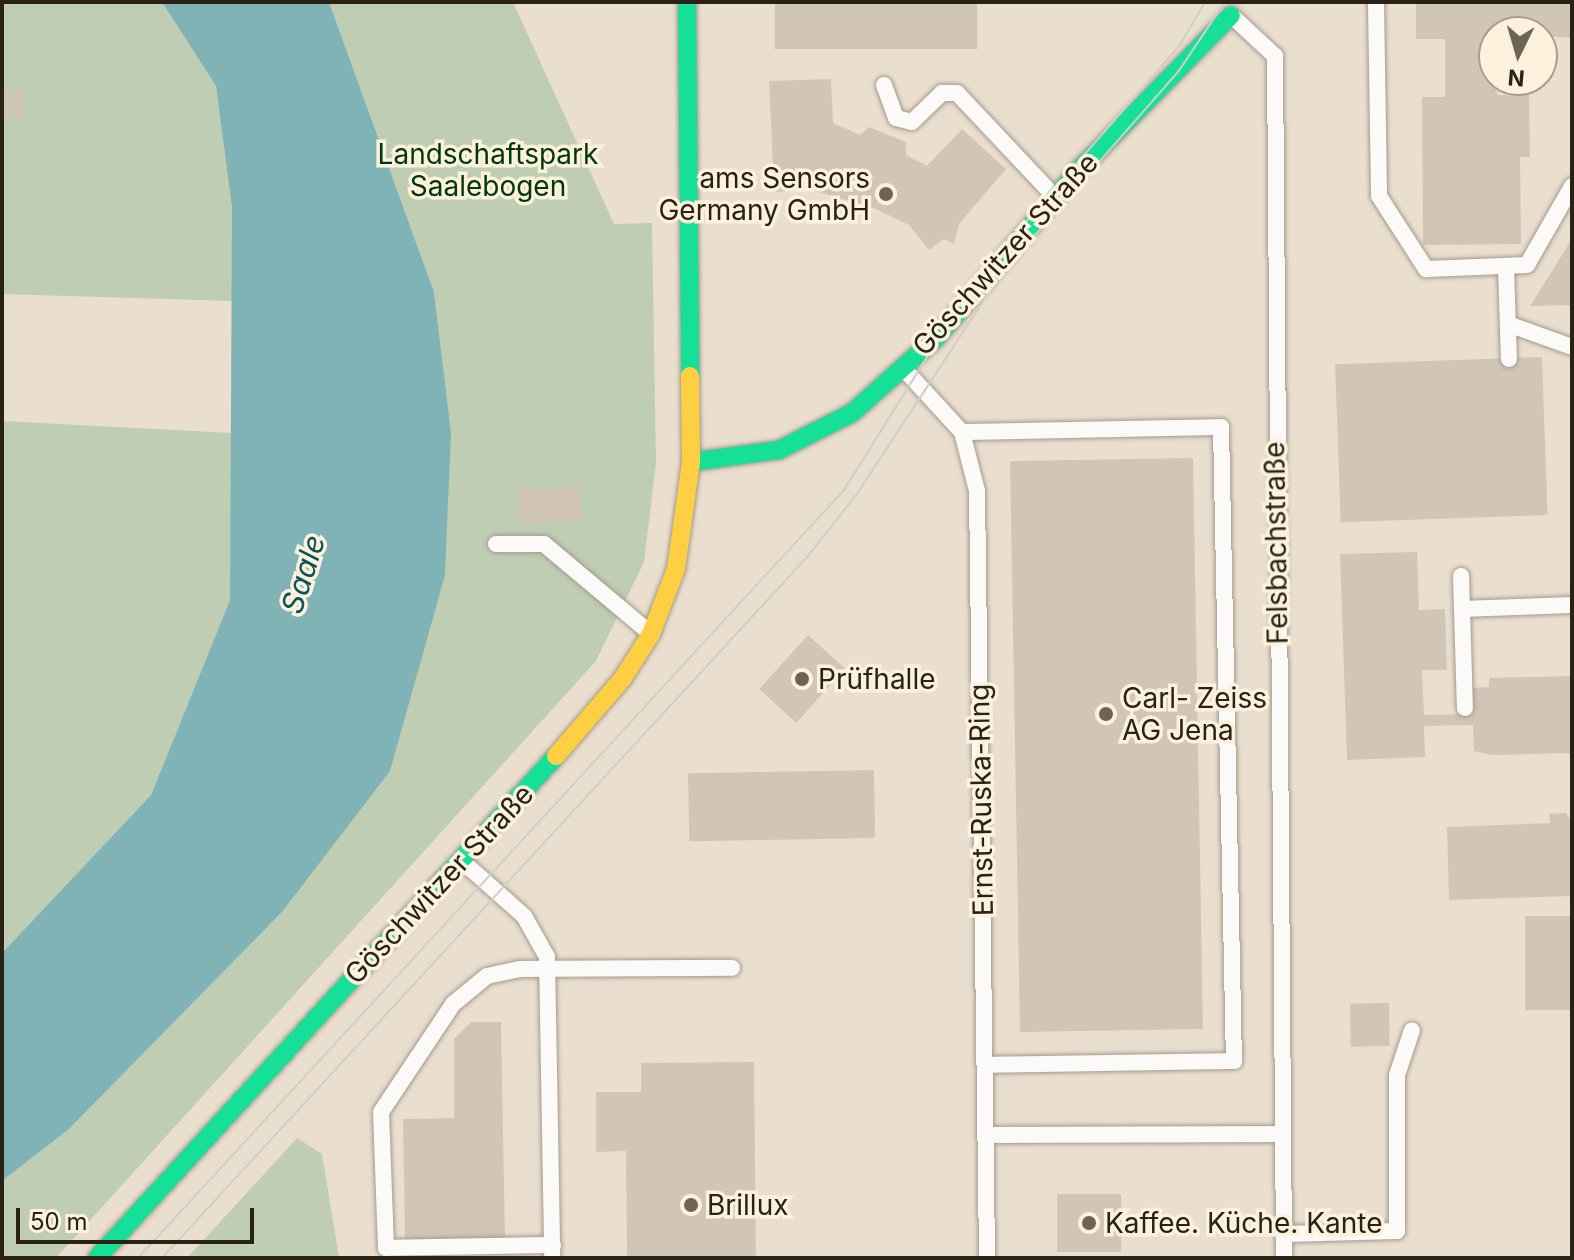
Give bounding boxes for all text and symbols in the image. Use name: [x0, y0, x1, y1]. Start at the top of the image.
north arrow: [1478, 16, 1558, 96]
text: N: [1507, 64, 1526, 92]
park label: Landschaftspark Saalebogen: [378, 137, 598, 203]
street label: Göschwitzer Straße: [905, 146, 1105, 362]
place label: ams Sensors Germany GmbH: [658, 161, 870, 227]
marker: ams Sensors Germany GmbH: [877, 185, 895, 203]
street label: Felsbachstraße: [1257, 441, 1295, 645]
water label: Saale: [273, 530, 333, 618]
place label: Prüfhalle: [818, 662, 936, 696]
marker: Prüfhalle: [793, 670, 811, 688]
place label: Carl- Zeiss AG Jena: [1122, 681, 1267, 747]
street label: Ernst-Ruska-Ring: [962, 683, 1000, 917]
marker: Carl- Zeiss AG Jena: [1097, 705, 1115, 723]
street label: Göschwitzer Straße: [338, 777, 540, 991]
place label: Brillux: [707, 1188, 788, 1222]
scale bar: [20, 1192, 258, 1242]
marker: Brillux: [682, 1196, 700, 1214]
place label: Kaffee. Küche. Kante: [1105, 1206, 1382, 1240]
text: 50 m: [30, 1207, 88, 1236]
marker: Kaffee. Küche. Kante: [1080, 1214, 1098, 1232]

